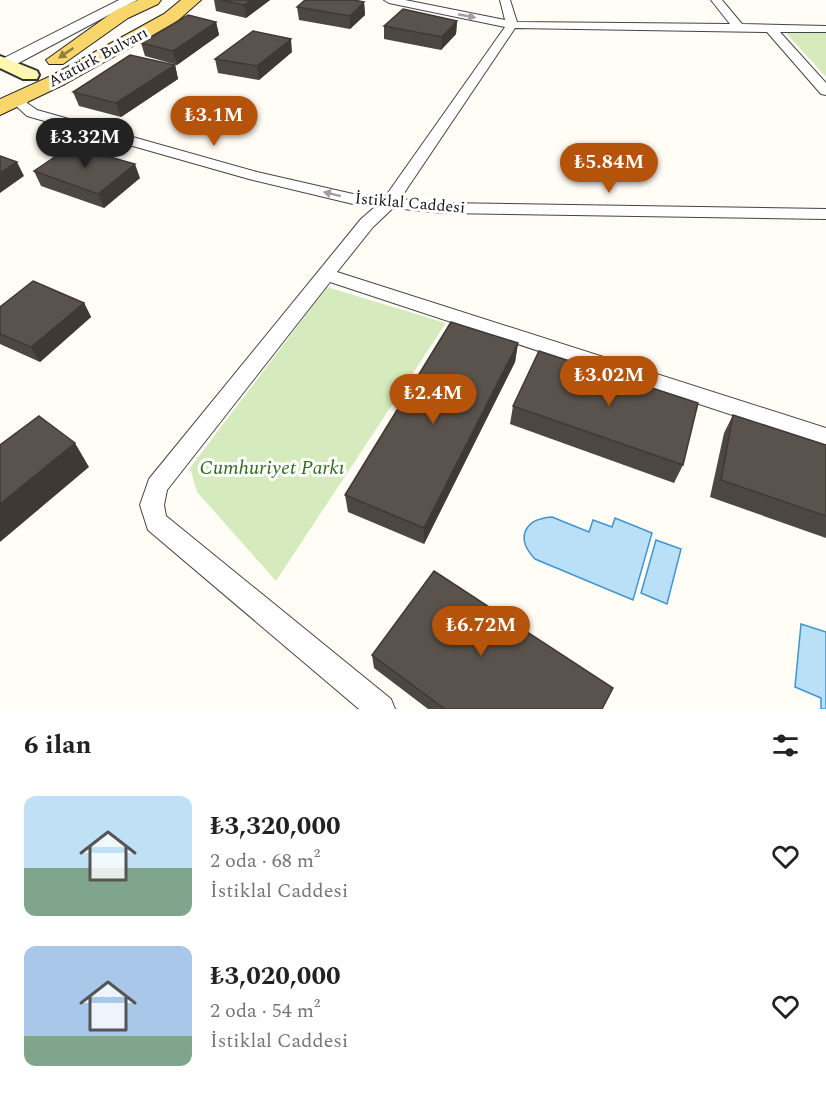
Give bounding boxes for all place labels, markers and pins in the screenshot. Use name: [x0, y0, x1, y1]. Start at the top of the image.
pin: ₺3.1M: [172, 96, 256, 147]
pin: ₺3.32M: [36, 118, 134, 169]
pin: ₺5.84M: [560, 143, 658, 194]
pin: ₺3.02M: [560, 356, 658, 407]
pin: ₺2.4M: [391, 374, 475, 425]
pin: ₺6.72M: [432, 606, 530, 657]

